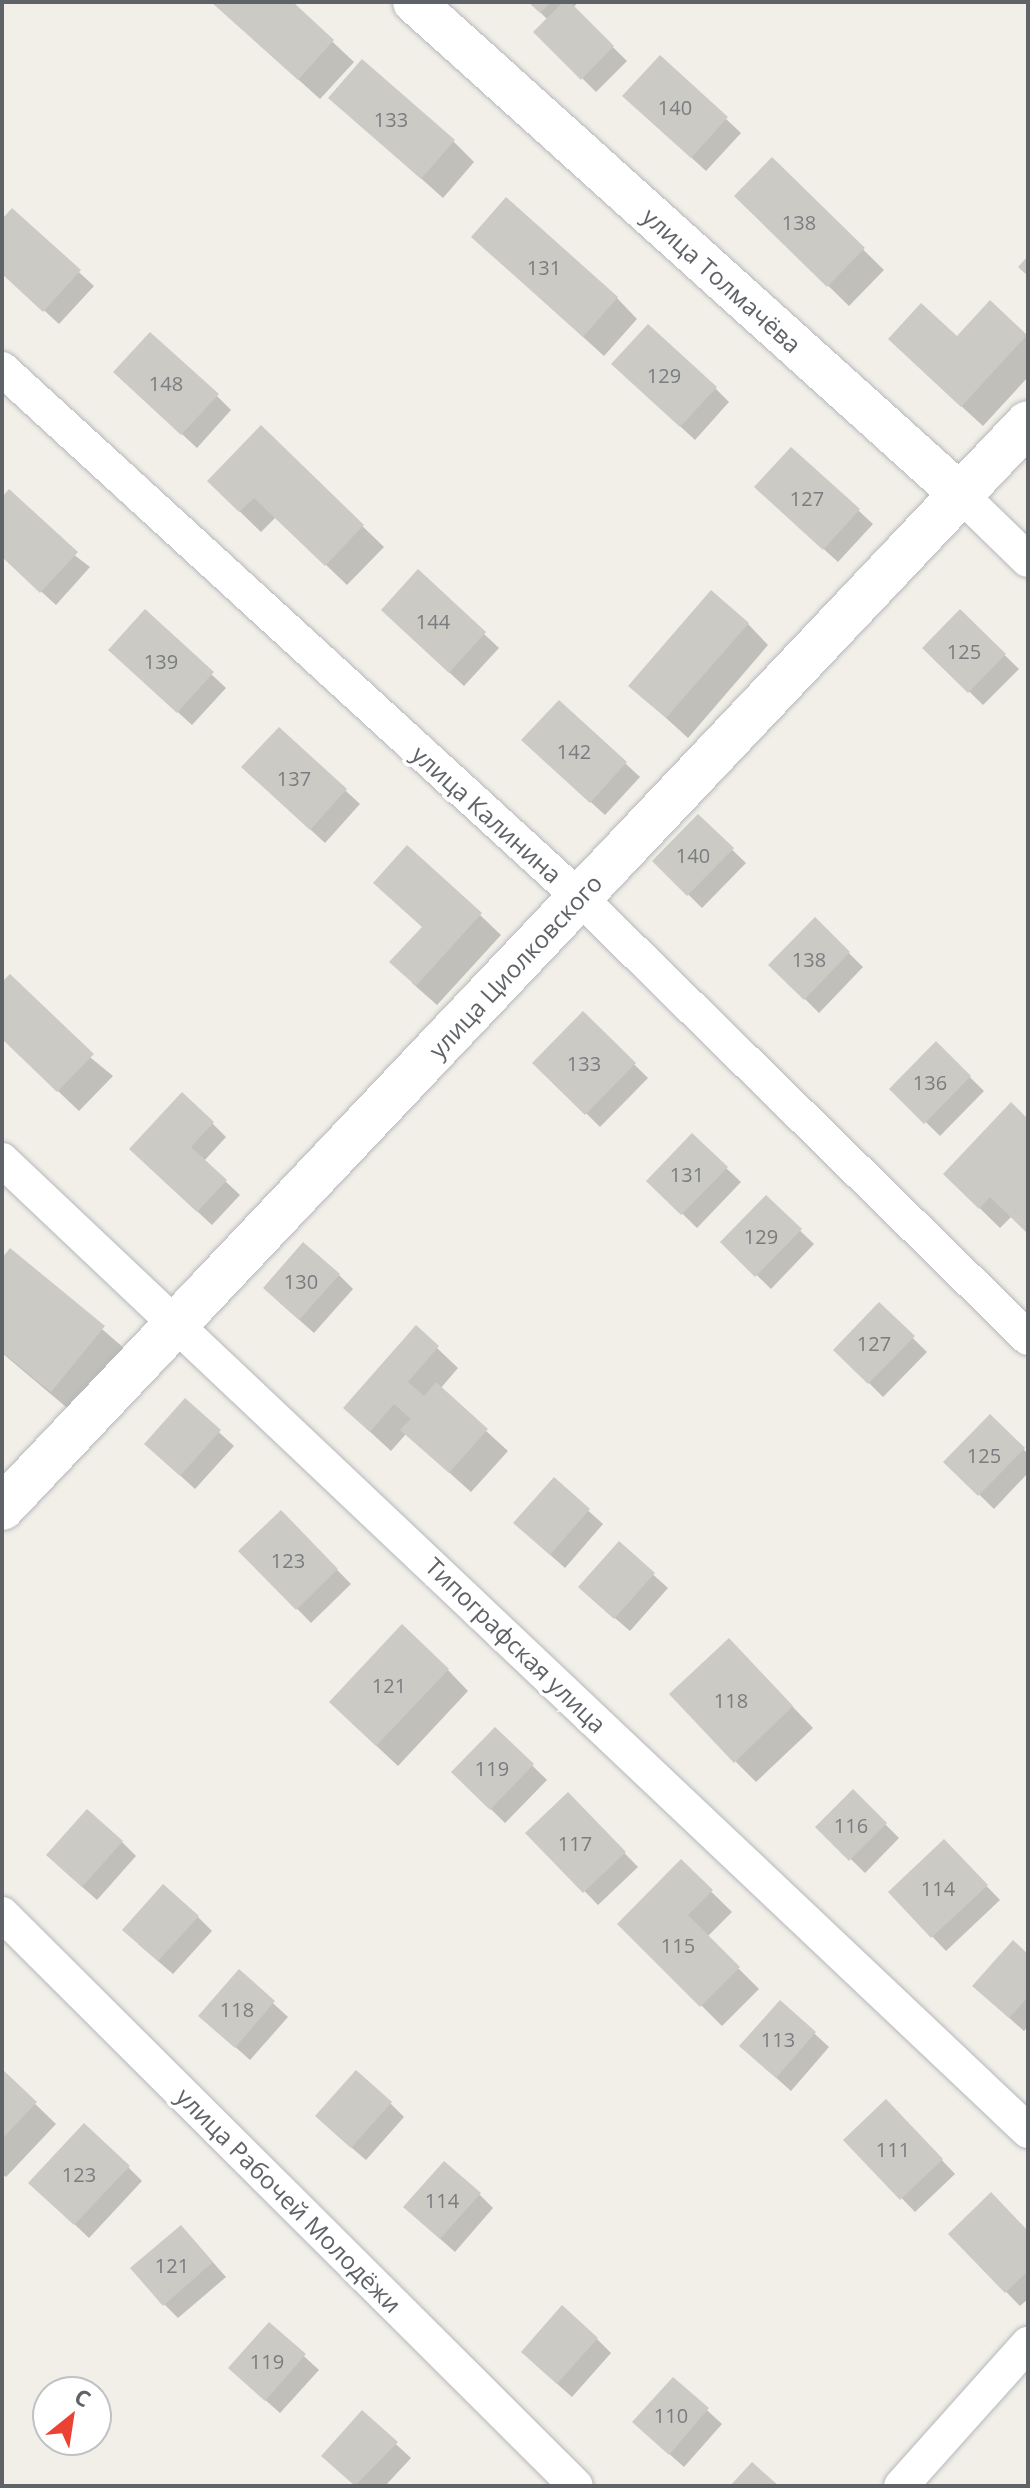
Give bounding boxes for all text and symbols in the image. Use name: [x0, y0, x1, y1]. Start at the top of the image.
house number: 140: [658, 95, 692, 119]
house number: 133: [374, 107, 408, 131]
street label: улица Толмачёва: [637, 201, 807, 359]
house number: 138: [782, 210, 816, 234]
house number: 131: [527, 255, 561, 279]
house number: 129: [647, 363, 681, 387]
house number: 148: [149, 371, 183, 395]
house number: 127: [790, 486, 824, 510]
house number: 144: [416, 609, 450, 633]
house number: 125: [947, 639, 981, 663]
house number: 139: [144, 649, 178, 673]
street label: улица Калинина: [406, 739, 568, 889]
house number: 142: [557, 739, 591, 763]
house number: 137: [277, 766, 311, 790]
house number: 140: [676, 843, 710, 867]
street label: улица Циолковского: [422, 868, 608, 1064]
house number: 138: [792, 947, 826, 971]
house number: 133: [567, 1051, 601, 1075]
house number: 136: [913, 1070, 947, 1094]
house number: 131: [670, 1162, 704, 1186]
house number: 129: [744, 1224, 778, 1248]
house number: 130: [284, 1269, 318, 1293]
house number: 127: [857, 1331, 891, 1355]
house number: 125: [967, 1443, 1001, 1467]
house number: 123: [271, 1548, 305, 1572]
street label: Типографская улица: [420, 1551, 612, 1739]
house number: 121: [372, 1673, 406, 1697]
house number: 118: [714, 1688, 748, 1712]
house number: 119: [475, 1756, 509, 1780]
house number: 116: [834, 1813, 868, 1837]
house number: 117: [558, 1831, 592, 1855]
house number: 114: [921, 1876, 955, 1900]
house number: 115: [661, 1933, 695, 1957]
house number: 118: [220, 1997, 254, 2021]
house number: 113: [761, 2027, 795, 2051]
street label: улица Рабочей Молодёжи: [171, 2082, 407, 2318]
house number: 111: [876, 2137, 910, 2161]
house number: 123: [62, 2162, 96, 2186]
house number: 114: [425, 2188, 459, 2212]
house number: 121: [155, 2253, 189, 2277]
house number: 119: [250, 2349, 284, 2373]
north arrow: [32, 2376, 112, 2456]
text: С: [69, 2380, 97, 2413]
house number: 110: [654, 2403, 688, 2427]

